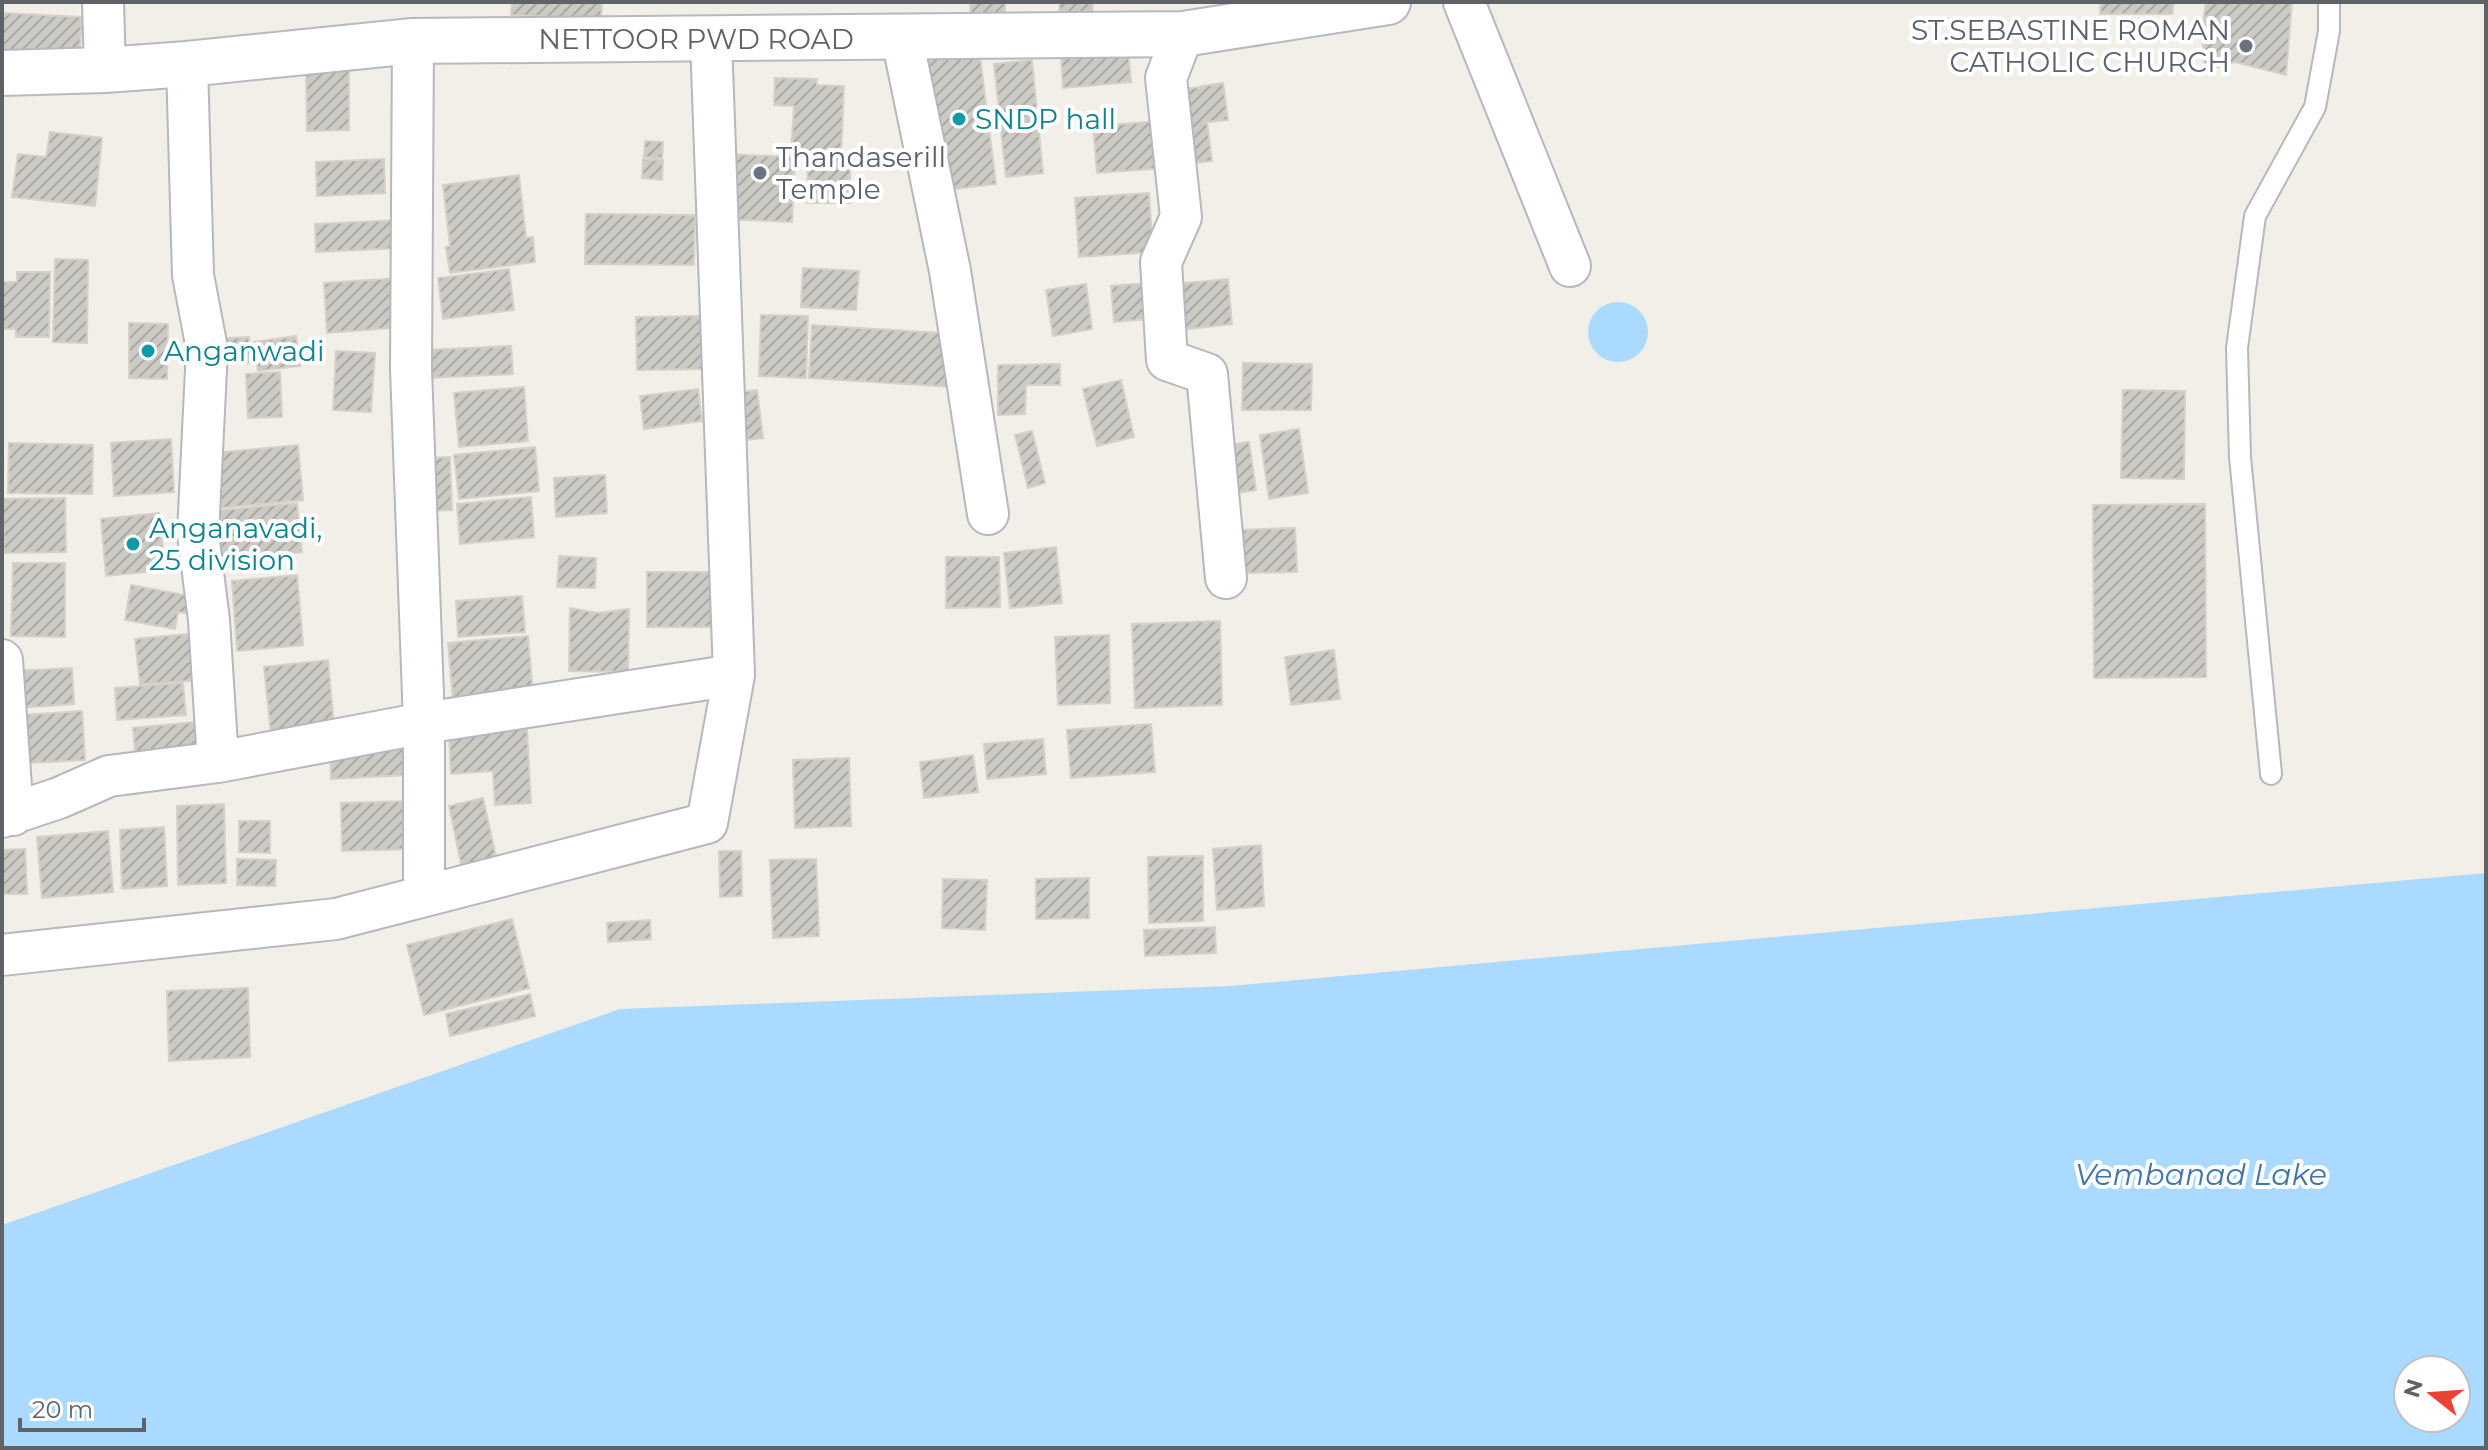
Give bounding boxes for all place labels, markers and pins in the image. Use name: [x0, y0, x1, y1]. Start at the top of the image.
place label: ST.SEBASTINE ROMAN CATHOLIC CHURCH: [1911, 13, 2230, 79]
marker: ST.SEBASTINE ROMAN CATHOLIC CHURCH: [2237, 37, 2255, 55]
place label: SNDP hall: [975, 102, 1116, 136]
marker: SNDP hall: [950, 110, 968, 128]
place label: Thandaserill Temple: [776, 140, 946, 206]
marker: Thandaserill Temple: [751, 164, 769, 182]
place label: Anganwadi: [164, 334, 324, 368]
marker: Anganwadi: [139, 342, 157, 360]
place label: Anganavadi, 25 division: [149, 511, 322, 577]
marker: Anganavadi, 25 division: [124, 535, 142, 553]

